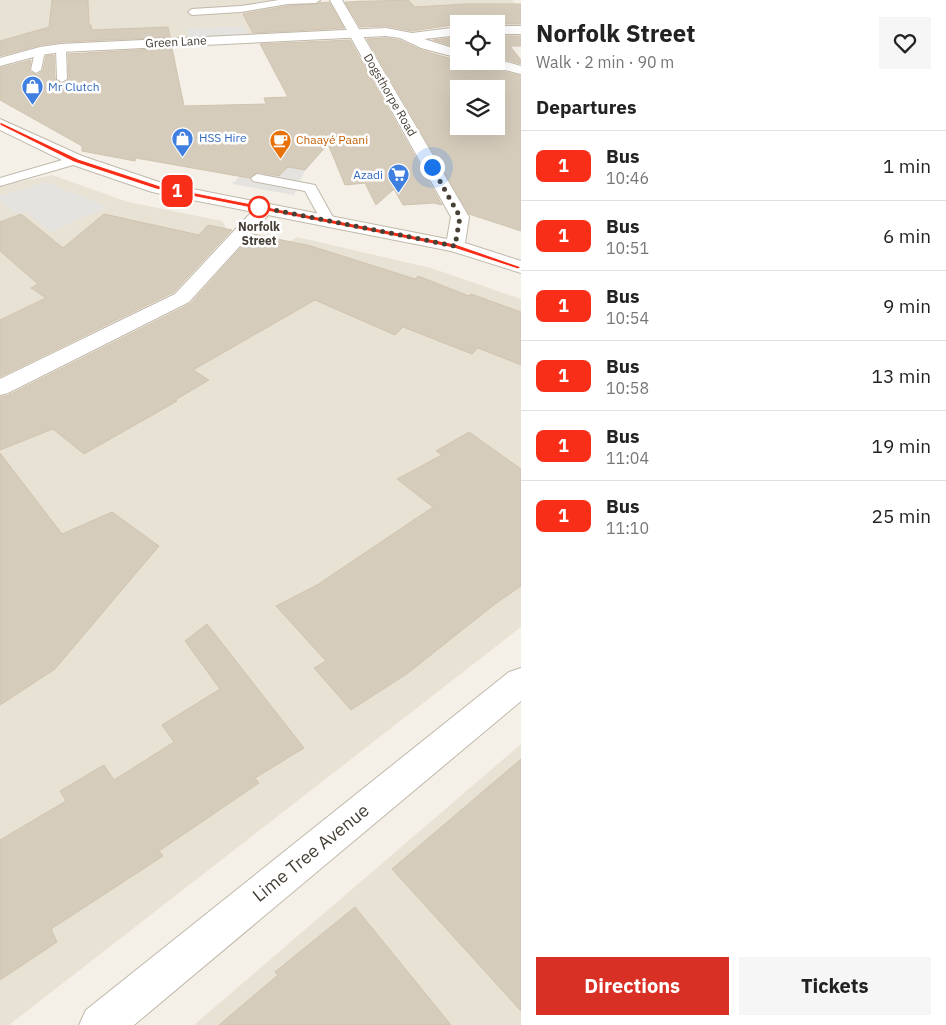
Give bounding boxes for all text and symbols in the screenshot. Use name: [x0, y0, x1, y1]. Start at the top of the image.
map controls: [450, 15, 505, 135]
button: locate: [450, 15, 505, 70]
text: Norfolk Street: [536, 17, 696, 49]
button: heart: [879, 17, 931, 69]
street label: Green Lane: [145, 32, 207, 51]
street label: Dogsthorpe Road: [361, 51, 420, 139]
text: Walk · 2 min · 90 m: [536, 52, 674, 72]
shop icon: Mr Clutch: [20, 75, 44, 106]
place label: Mr Clutch: [48, 79, 100, 94]
button: layers: [450, 80, 505, 135]
text: Departures: [536, 95, 636, 119]
shop icon: HSS Hire: [171, 126, 195, 157]
cafe icon: Chaayé Paani: [268, 128, 292, 159]
place label: HSS Hire: [199, 130, 247, 145]
place label: Chaayé Paani: [296, 132, 368, 147]
text: Bus: [606, 144, 640, 168]
text: 1: [558, 154, 569, 177]
text: 1 min: [883, 154, 931, 178]
your location: [420, 155, 445, 180]
supermarket icon: Azadi: [387, 163, 411, 194]
place label: Azadi: [353, 167, 383, 182]
text: 10:46: [606, 168, 649, 188]
line badge: 1: [161, 175, 193, 207]
text: 1: [172, 179, 182, 202]
marker: Norfolk Street: [248, 196, 270, 218]
text: Bus: [606, 214, 640, 238]
place label: Norfolk Street: [238, 219, 280, 248]
text: 1: [558, 224, 569, 247]
text: 6 min: [883, 224, 931, 248]
text: 10:51: [606, 238, 649, 258]
text: Bus: [606, 284, 640, 308]
text: 1: [558, 294, 569, 317]
text: 9 min: [883, 294, 931, 318]
text: 10:54: [606, 308, 649, 328]
text: Bus: [606, 354, 640, 378]
text: 1: [558, 364, 569, 387]
text: 13 min: [872, 364, 931, 388]
text: 10:58: [606, 378, 649, 398]
text: Bus: [606, 424, 640, 448]
text: 1: [558, 434, 569, 457]
text: 19 min: [872, 434, 931, 458]
text: 11:04: [606, 448, 649, 468]
text: Bus: [606, 494, 640, 518]
text: 1: [558, 504, 569, 527]
text: 25 min: [872, 504, 931, 528]
text: 11:10: [606, 518, 649, 538]
street label: Lime Tree Avenue: [248, 798, 374, 907]
button: Directions: [536, 957, 729, 1015]
button: Tickets: [739, 957, 931, 1015]

